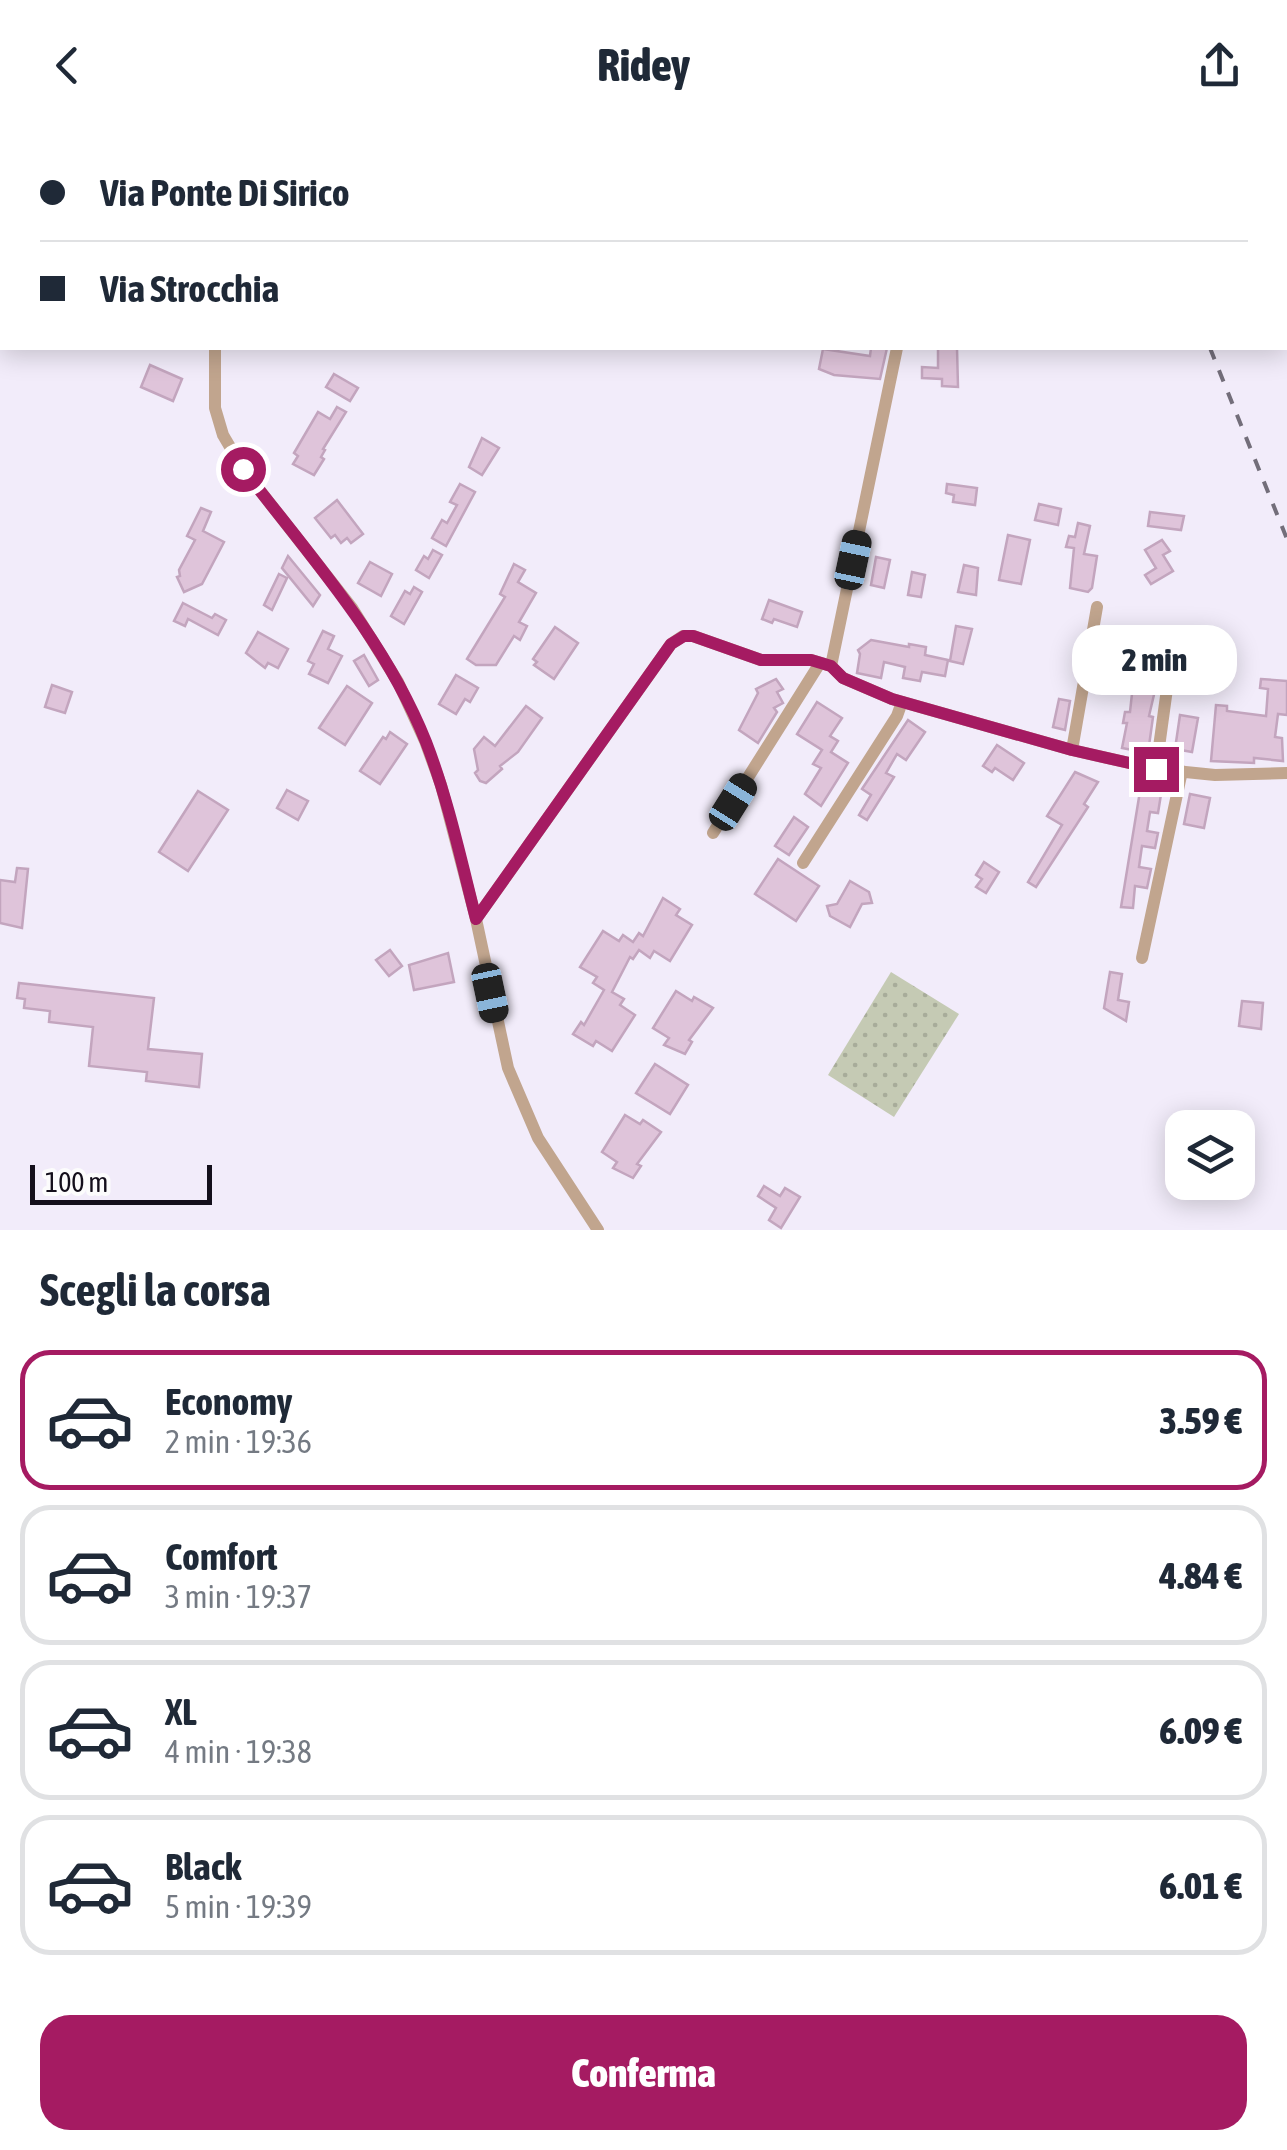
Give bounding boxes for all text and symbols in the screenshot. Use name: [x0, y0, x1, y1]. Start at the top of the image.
icon: back: [40, 38, 95, 93]
icon: share: [1192, 38, 1247, 93]
text: Ridey: [597, 39, 690, 91]
text: Via Ponte Di Sirico: [100, 171, 350, 214]
text: Via Strocchia: [100, 267, 279, 310]
route start: [221, 447, 266, 492]
car: [832, 528, 874, 592]
callout: 2 min: [1074, 624, 1238, 694]
text: 2 min: [1122, 641, 1187, 678]
route end: [1134, 747, 1179, 792]
car: [704, 769, 762, 835]
car: [469, 961, 511, 1025]
map controls: [1165, 1110, 1255, 1200]
button: layers: [1165, 1110, 1255, 1200]
scale bar: [30, 1160, 212, 1204]
text: 100 m: [45, 1166, 108, 1198]
text: Scegli la corsa: [40, 1264, 271, 1316]
icon: car: [45, 1375, 135, 1465]
text: Economy: [165, 1380, 292, 1423]
text: 3.59 €: [1159, 1399, 1242, 1442]
text: 2 min · 19:36: [165, 1423, 312, 1460]
icon: car: [45, 1530, 135, 1620]
text: Comfort: [165, 1535, 277, 1578]
text: 4.84 €: [1159, 1554, 1242, 1597]
text: 3 min · 19:37: [165, 1578, 312, 1615]
icon: car: [45, 1685, 135, 1775]
text: XL: [165, 1690, 197, 1733]
text: 6.09 €: [1159, 1709, 1242, 1752]
text: 4 min · 19:38: [165, 1733, 312, 1770]
icon: car: [45, 1840, 135, 1930]
text: Black: [165, 1845, 242, 1888]
text: 6.01 €: [1159, 1864, 1242, 1907]
text: 5 min · 19:39: [165, 1888, 312, 1925]
button: Conferma: [40, 2015, 1247, 2130]

